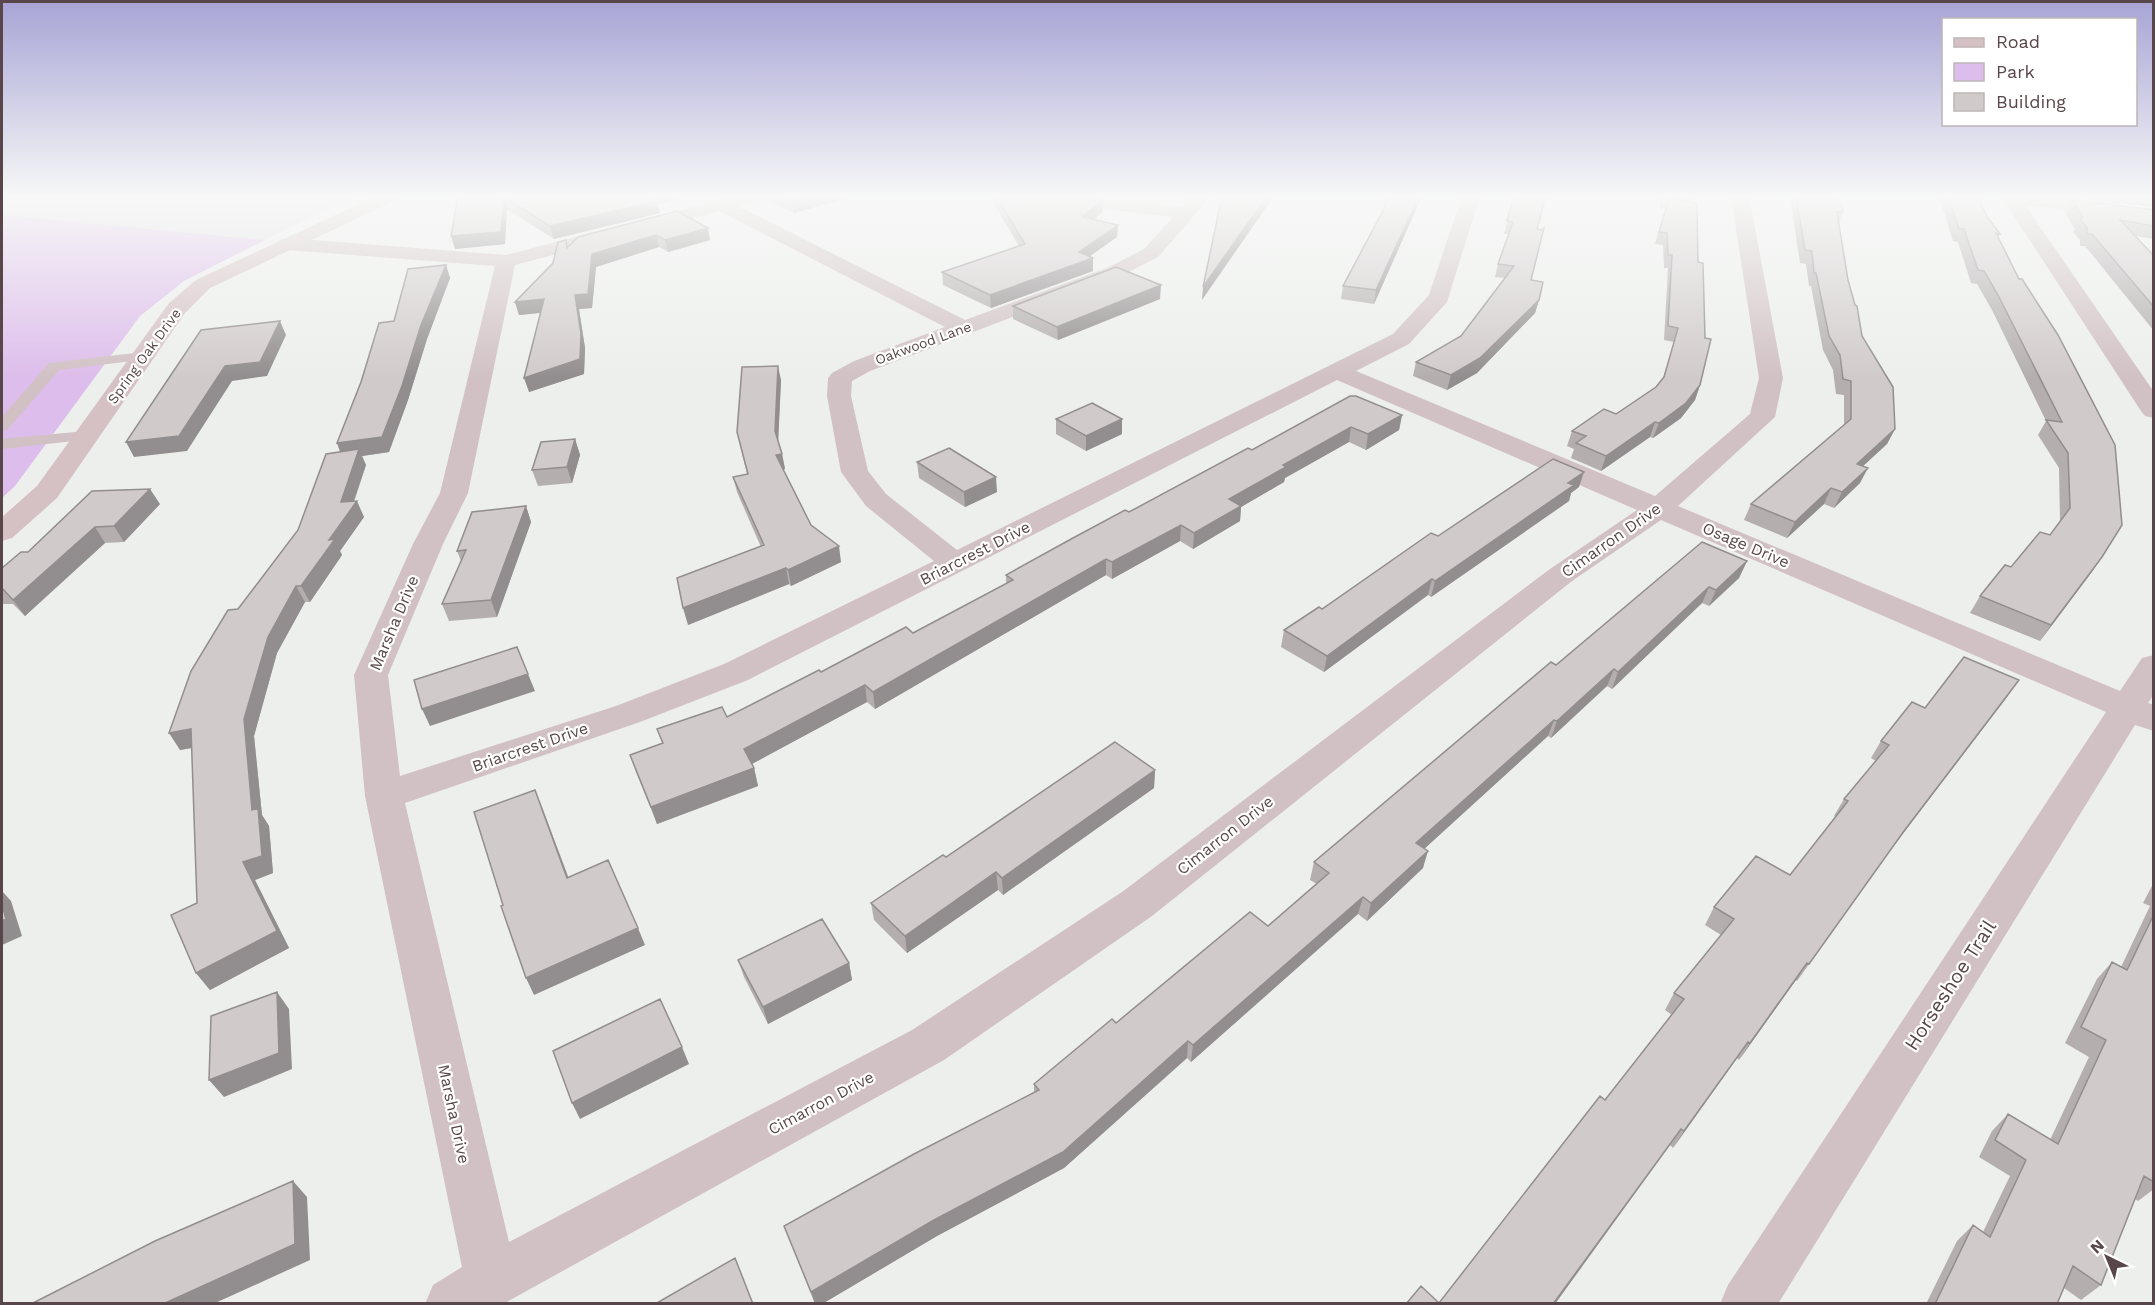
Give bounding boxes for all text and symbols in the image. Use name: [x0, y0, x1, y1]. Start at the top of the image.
legend: [1942, 18, 2137, 126]
text: Road: [1996, 31, 2040, 52]
text: Park: [1996, 61, 2035, 82]
text: Building: [1996, 91, 2066, 112]
street label: Spring Oak Drive: [104, 305, 184, 407]
street label: Oakwood Lane: [873, 318, 973, 368]
street label: Cimarron Drive: [1558, 499, 1664, 581]
street label: Briarcrest Drive: [917, 517, 1033, 589]
street label: Osage Drive: [1700, 518, 1792, 572]
street label: Marsha Drive: [366, 573, 422, 673]
street label: Briarcrest Drive: [470, 718, 590, 776]
street label: Cimarron Drive: [1173, 791, 1277, 879]
street label: Horseshoe Trail: [1899, 915, 2001, 1055]
street label: Marsha Drive: [434, 1063, 474, 1165]
street label: Cimarron Drive: [765, 1067, 877, 1139]
north arrow: [2077, 1227, 2137, 1287]
text: N: [2086, 1235, 2108, 1257]

